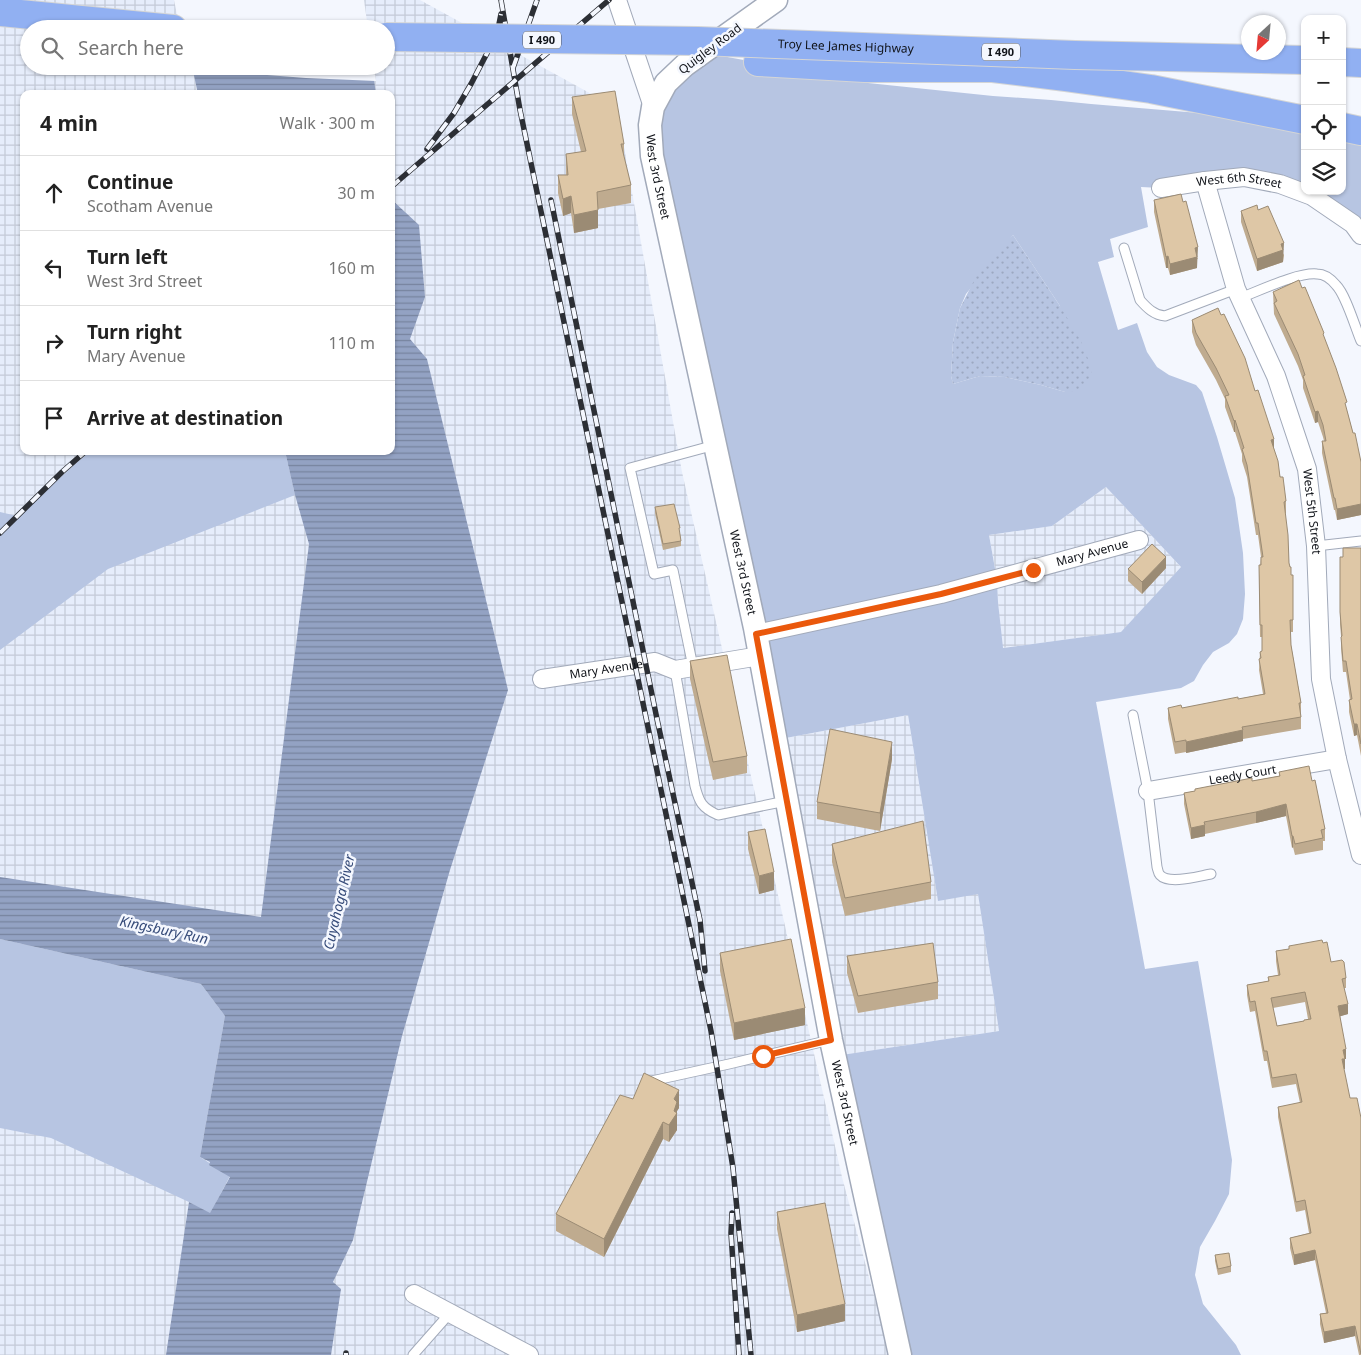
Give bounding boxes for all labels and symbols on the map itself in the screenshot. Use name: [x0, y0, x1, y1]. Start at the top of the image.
north arrow: [1241, 15, 1286, 60]
street label: Quigley Road: [675, 19, 745, 78]
road number: I 490: [523, 32, 561, 48]
street label: Troy Lee James Highway: [778, 35, 915, 57]
road number: I 490: [982, 44, 1020, 61]
street label: West 3rd Street: [643, 134, 675, 222]
street label: West 6th Street: [1195, 168, 1284, 192]
street label: West 5th Street: [1299, 468, 1325, 555]
street label: West 3rd Street: [726, 528, 761, 617]
street label: Mary Avenue: [1054, 534, 1130, 570]
route end: [1022, 559, 1045, 582]
street label: Mary Avenue: [568, 655, 644, 683]
street label: Leedy Court: [1208, 760, 1278, 789]
water label: Cuyahoga River: [318, 852, 359, 951]
water label: Kingsbury Run: [118, 911, 210, 948]
route start: [752, 1045, 775, 1068]
street label: West 3rd Street: [828, 1059, 863, 1147]

